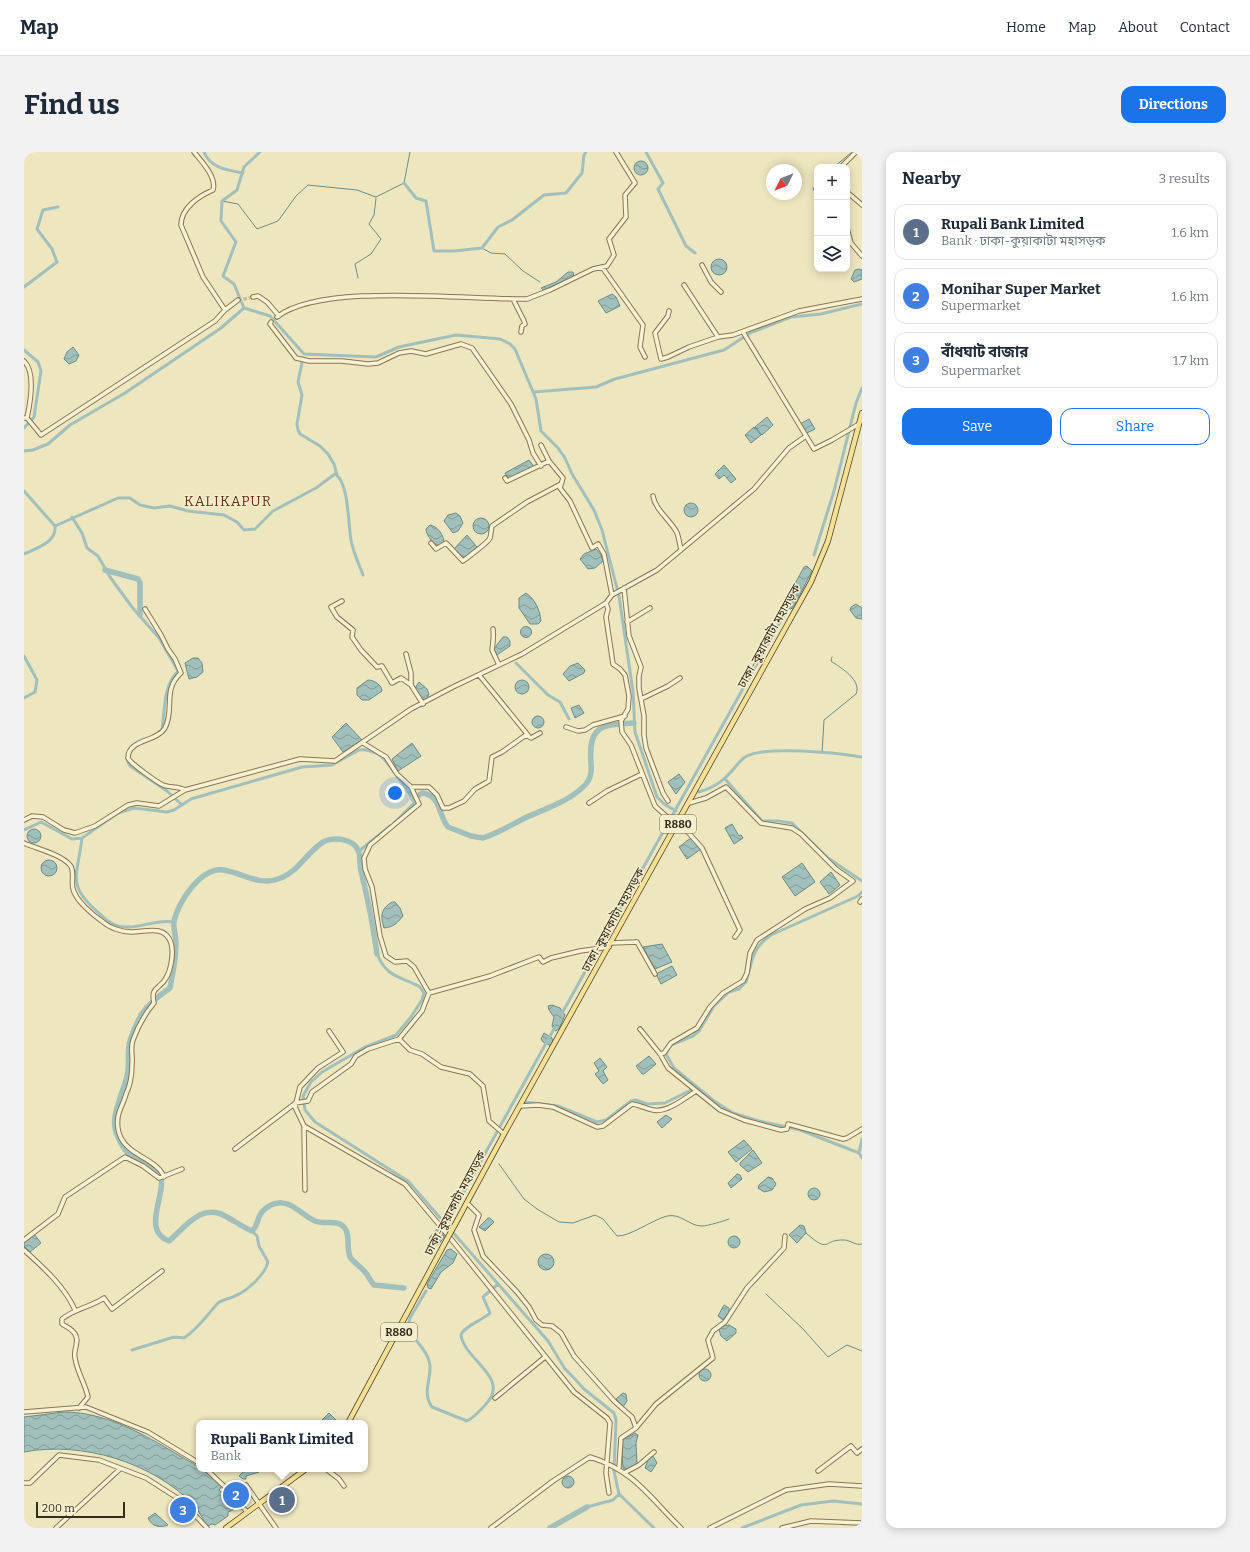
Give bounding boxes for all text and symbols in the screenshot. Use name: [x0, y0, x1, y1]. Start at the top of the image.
text: Map: [20, 16, 59, 39]
text: Home: [1006, 19, 1046, 36]
text: Map: [1068, 19, 1096, 36]
text: About: [1118, 19, 1158, 36]
text: Contact: [1180, 19, 1230, 36]
button: Directions: [1121, 86, 1226, 123]
text: Find us: [24, 88, 120, 121]
north arrow: [766, 164, 802, 200]
map controls: [814, 164, 850, 272]
button: +: [814, 164, 850, 200]
text: Nearby: [902, 168, 961, 189]
text: 3 results: [1159, 171, 1210, 186]
button: −: [814, 200, 850, 236]
text: Rupali Bank Limited: [941, 215, 1084, 233]
text: 1: [913, 225, 919, 240]
text: 1.6 km: [1171, 225, 1209, 240]
text: Bank · ঢাকা-কুয়াকাটা মহাসড়ক: [941, 233, 1106, 248]
button: layers: [814, 236, 850, 272]
text: Monihar Super Market: [941, 280, 1101, 298]
text: 2: [912, 289, 920, 304]
text: 1.6 km: [1171, 289, 1209, 304]
text: Supermarket: [941, 298, 1021, 313]
text: বাঁধঘাট বাজার: [941, 343, 1028, 361]
text: 3: [912, 353, 920, 368]
text: 1.7 km: [1173, 353, 1209, 368]
text: Supermarket: [941, 363, 1021, 378]
button: Save: [902, 408, 1052, 445]
button: Share: [1060, 408, 1210, 445]
district label: KALIKAPUR: [184, 493, 272, 510]
street label: ঢাকা-কুয়াকাটা মহাসড়ক: [733, 581, 804, 692]
your location: [385, 783, 405, 803]
road number: R880: [660, 815, 696, 833]
street label: ঢাকা-কুয়াকাটা মহাসড়ক: [577, 865, 648, 976]
street label: ঢাকা-কুয়াকাটা মহাসড়ক: [420, 1148, 489, 1259]
road number: R880: [381, 1323, 417, 1341]
popup: [196, 1420, 368, 1472]
text: Rupali Bank Limited: [210, 1430, 354, 1448]
text: Bank: [210, 1448, 241, 1463]
pin: 2: [223, 1480, 249, 1510]
pin: 1: [269, 1485, 295, 1515]
pin: 3: [170, 1495, 196, 1525]
scale bar: [36, 1500, 125, 1519]
text: 200 m: [42, 1502, 75, 1515]

